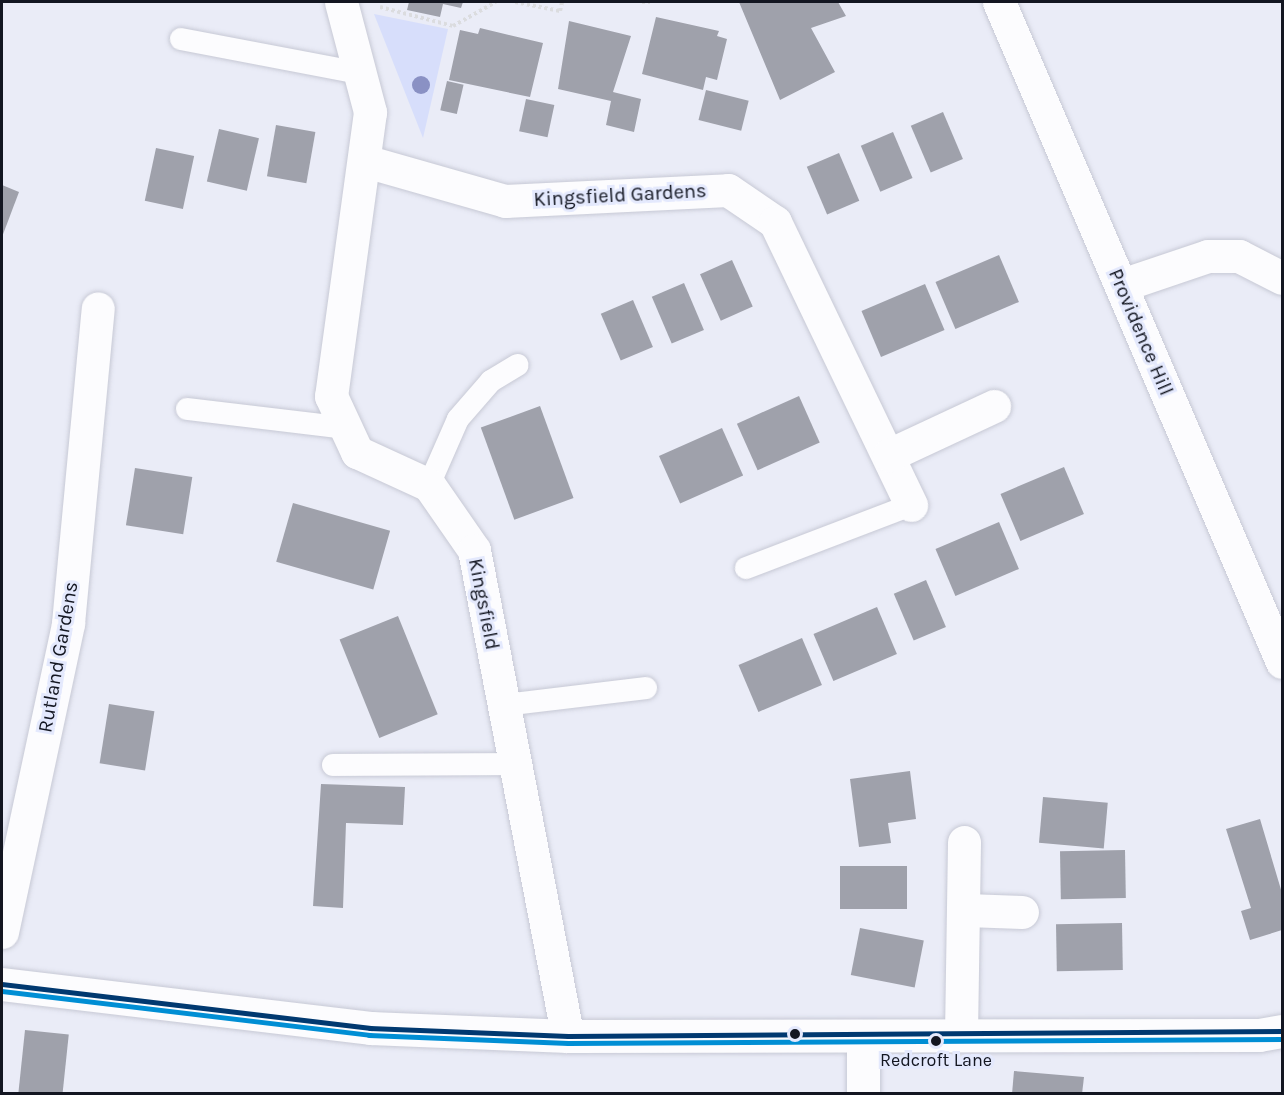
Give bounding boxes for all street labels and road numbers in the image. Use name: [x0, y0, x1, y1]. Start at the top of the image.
street label: Kingsfield Gardens: [533, 178, 707, 212]
street label: Providence Hill: [1104, 265, 1178, 399]
street label: Kingsfield: [463, 556, 505, 652]
street label: Rutland Gardens: [33, 580, 83, 734]

